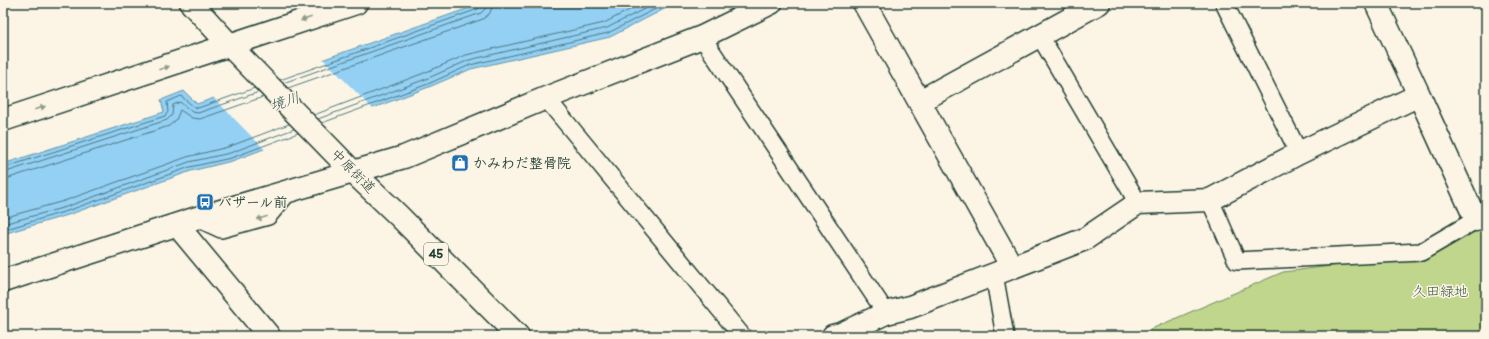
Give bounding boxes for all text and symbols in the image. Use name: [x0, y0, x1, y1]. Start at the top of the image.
one-way arrow: [300, 16, 312, 22]
one-way arrow: [158, 65, 170, 71]
water label: 境川: [268, 88, 302, 116]
one-way arrow: [34, 105, 46, 111]
street label: 中原街道: [327, 145, 379, 197]
shop icon: かみわだ整骨院: [450, 153, 470, 173]
place label: かみわだ整骨院: [473, 155, 571, 172]
bus stop icon: バザール前: [195, 192, 215, 212]
place label: バザール前: [218, 194, 287, 211]
one-way arrow: [256, 215, 268, 221]
road number: 45: [424, 243, 448, 265]
park label: 久田緑地: [1412, 283, 1468, 300]

